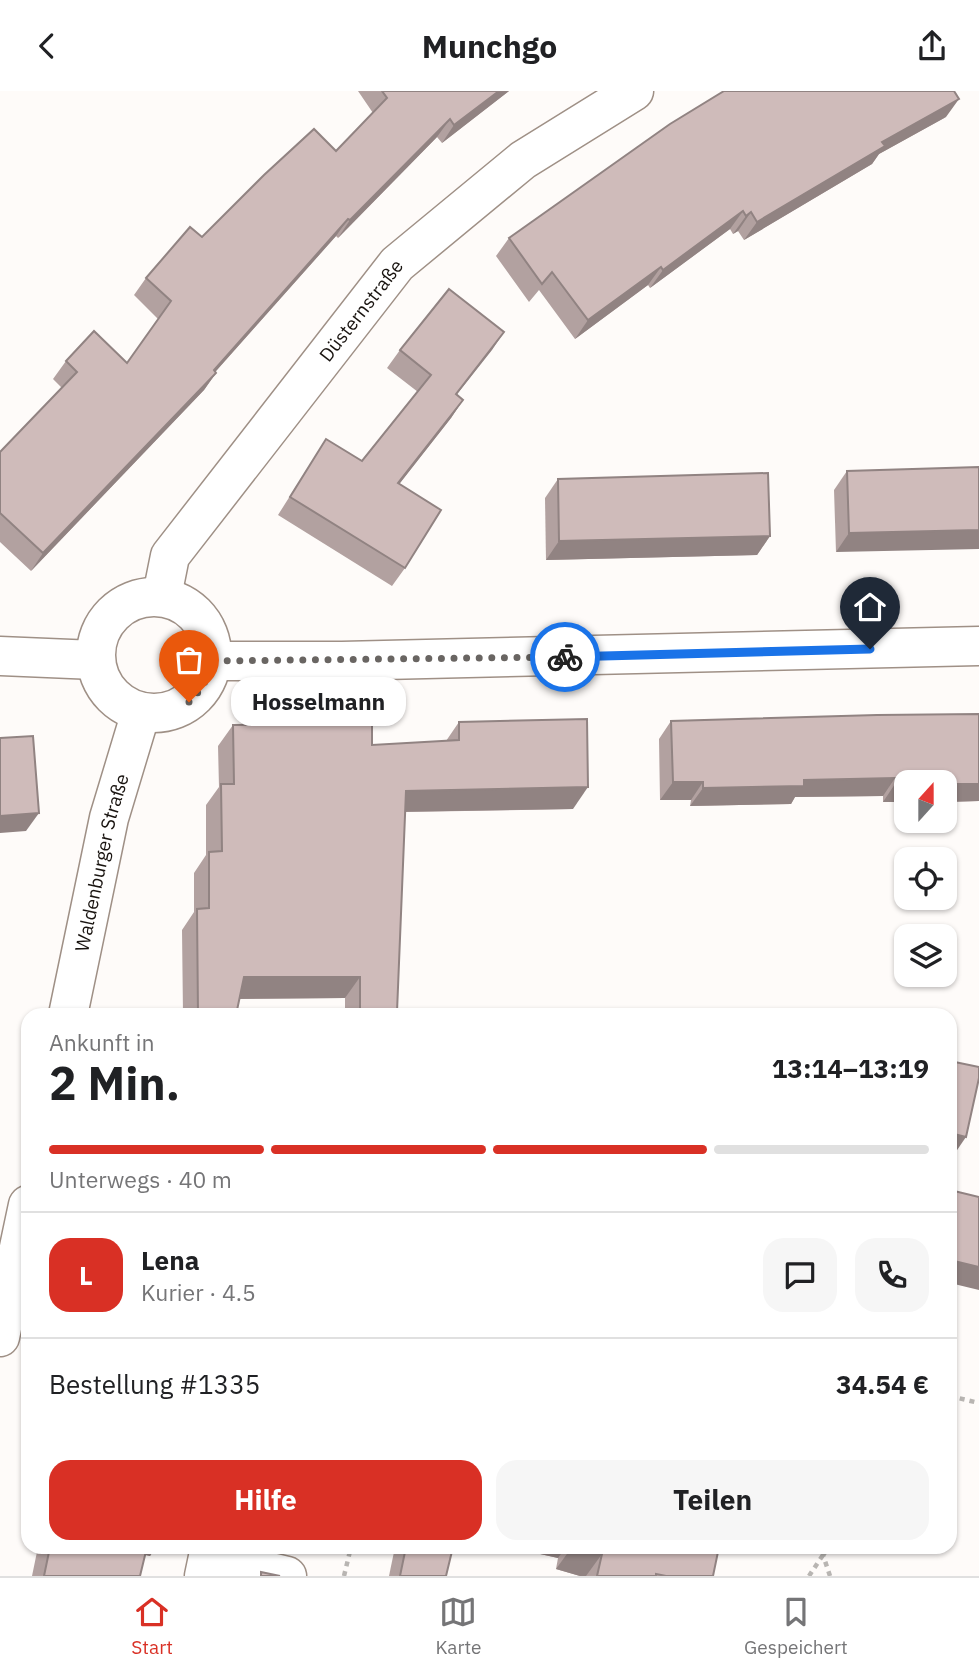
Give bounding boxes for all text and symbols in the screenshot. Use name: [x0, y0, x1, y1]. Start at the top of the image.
text: Munchgo: [422, 25, 557, 67]
icon: back: [28, 27, 66, 65]
icon: share: [913, 27, 951, 65]
street label: Düsternstraße: [314, 254, 408, 366]
pin: [840, 577, 900, 649]
icon: home: [851, 588, 889, 626]
courier: [530, 622, 600, 692]
pin: [159, 630, 219, 702]
icon: bike: [546, 638, 584, 676]
icon: bag: [170, 641, 208, 679]
callout: Hosselmann: [231, 677, 406, 727]
text: Hosselmann: [252, 686, 385, 716]
north arrow: [894, 770, 957, 833]
map controls: [894, 770, 957, 987]
street label: Waldenburger Straße: [70, 771, 134, 954]
button: locate: [894, 847, 957, 910]
button: layers: [894, 924, 957, 987]
text: Ankunft in: [49, 1027, 155, 1057]
text: 13:14–13:19: [772, 1051, 929, 1085]
text: 2 Min.: [49, 1053, 180, 1113]
text: Unterwegs · 40 m: [49, 1164, 232, 1194]
button: chat: [763, 1238, 837, 1312]
button: phone: [855, 1238, 929, 1312]
text: Lena: [141, 1243, 199, 1277]
text: L: [79, 1258, 93, 1292]
text: Kurier · 4.5: [141, 1277, 256, 1307]
text: Bestellung #1335: [49, 1367, 260, 1401]
text: 34.54 €: [836, 1367, 929, 1401]
button: Hilfe: [49, 1460, 482, 1540]
button: Teilen: [496, 1460, 929, 1540]
tab: Start: [131, 1593, 173, 1659]
tab: Karte: [435, 1593, 481, 1659]
tab: Gespeichert: [744, 1593, 848, 1659]

